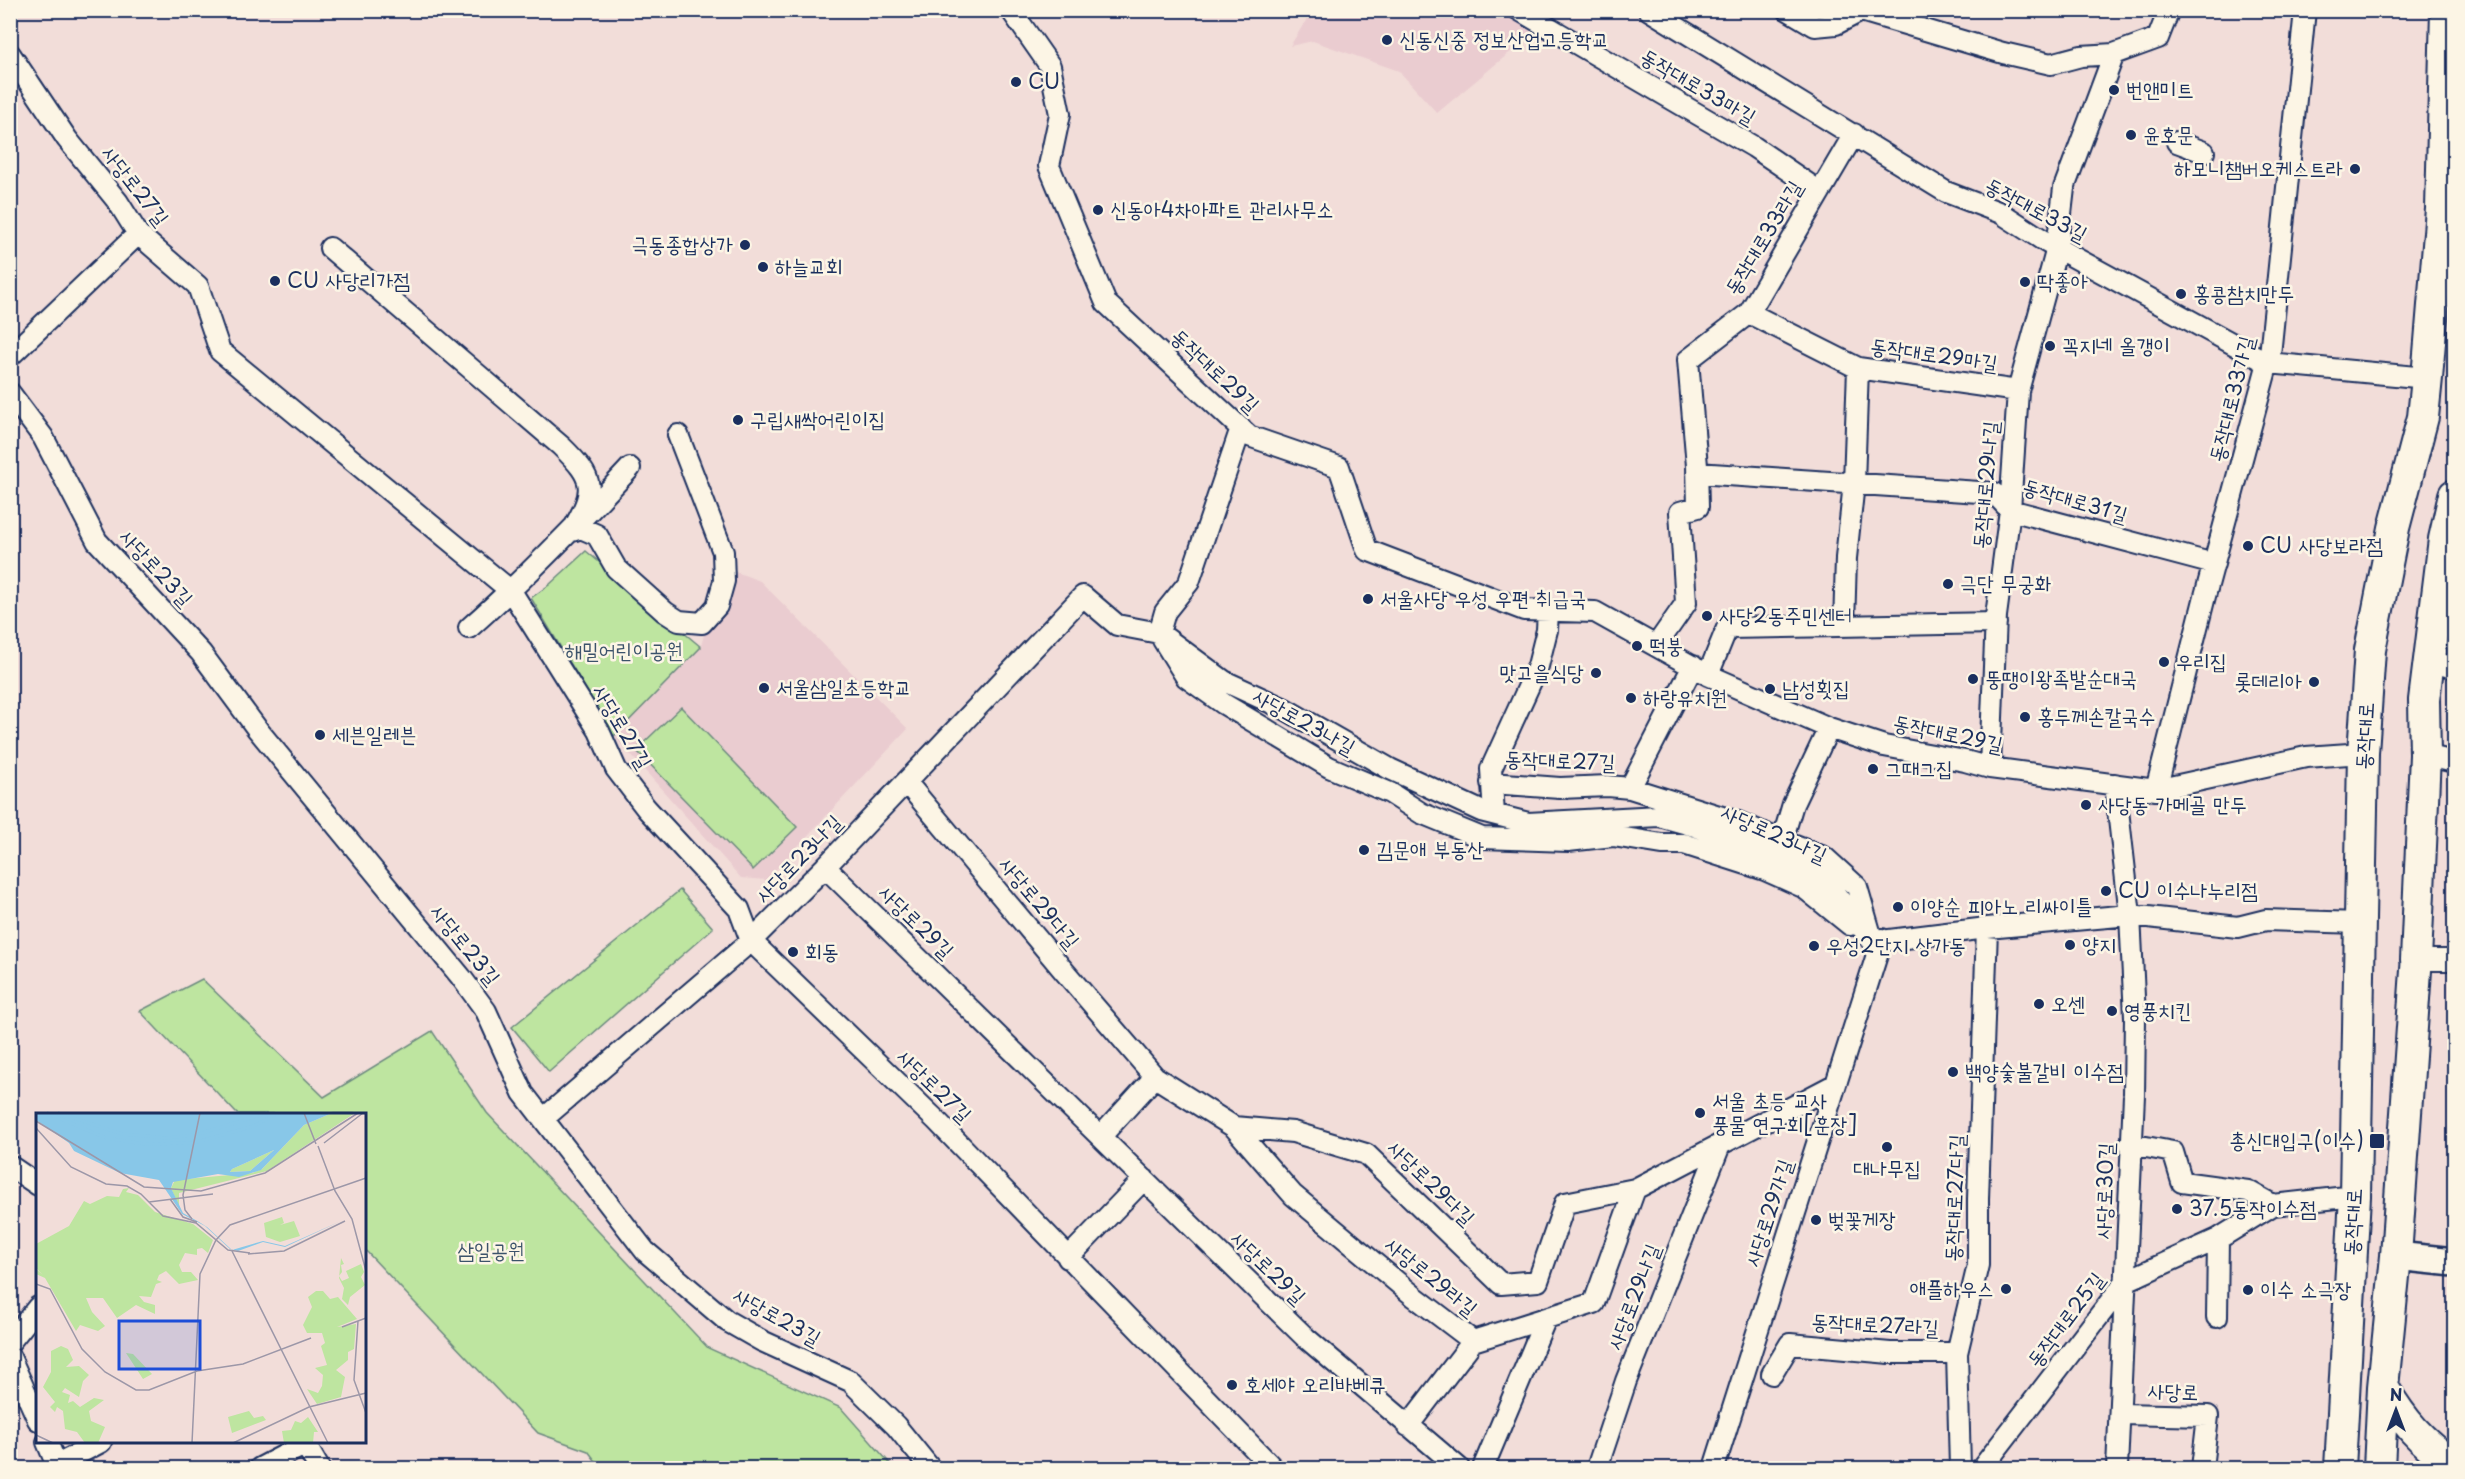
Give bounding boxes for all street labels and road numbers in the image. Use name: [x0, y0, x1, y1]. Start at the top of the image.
street label: 동작대로33마길: [1635, 39, 1763, 131]
street label: 사당로27길: [95, 138, 178, 232]
street label: 동작대로33길: [1980, 168, 2094, 249]
street label: 동작대로33라길: [1715, 173, 1809, 300]
street label: 동작대로29길: [1165, 320, 1268, 419]
street label: 동작대로29마길: [1869, 328, 2000, 378]
street label: 동작대로33가길: [2199, 332, 2261, 465]
street label: 동작대로29나길: [1962, 419, 2006, 550]
street label: 동작대로31길: [2019, 469, 2132, 529]
street label: 사당로23길: [113, 521, 202, 613]
street label: 사당로27길: [586, 678, 662, 775]
street label: 사당로23나길: [1248, 679, 1362, 762]
street label: 동작대로: [2345, 701, 2381, 770]
street label: 동작대로29길: [1891, 705, 2006, 759]
street label: 동작대로27길: [1504, 741, 1616, 777]
street label: 사당로23나길: [1717, 795, 1833, 870]
street label: 사당로23나길: [747, 806, 848, 909]
street label: 사당로29다길: [993, 849, 1089, 955]
street label: 사당로29길: [872, 876, 963, 965]
street label: 사당로23길: [424, 896, 509, 991]
street label: 사당로27길: [891, 1040, 980, 1129]
street label: 사당로29다길: [1381, 1131, 1484, 1232]
street label: 동작대로27다길: [1935, 1134, 1971, 1262]
street label: 사당로30길: [2085, 1142, 2121, 1240]
street label: 사당로29가길: [1735, 1154, 1800, 1270]
street label: 동작대로: [2333, 1187, 2369, 1256]
street label: 사당로29길: [1224, 1222, 1315, 1311]
street label: 사당로29라길: [1379, 1228, 1486, 1323]
street label: 사당로29나길: [1597, 1239, 1667, 1354]
street label: 동작대로25길: [2018, 1264, 2111, 1373]
street label: 사당로23길: [728, 1278, 828, 1353]
street label: 동작대로27라길: [1811, 1304, 1940, 1342]
street label: 사당로: [2147, 1373, 2199, 1407]

